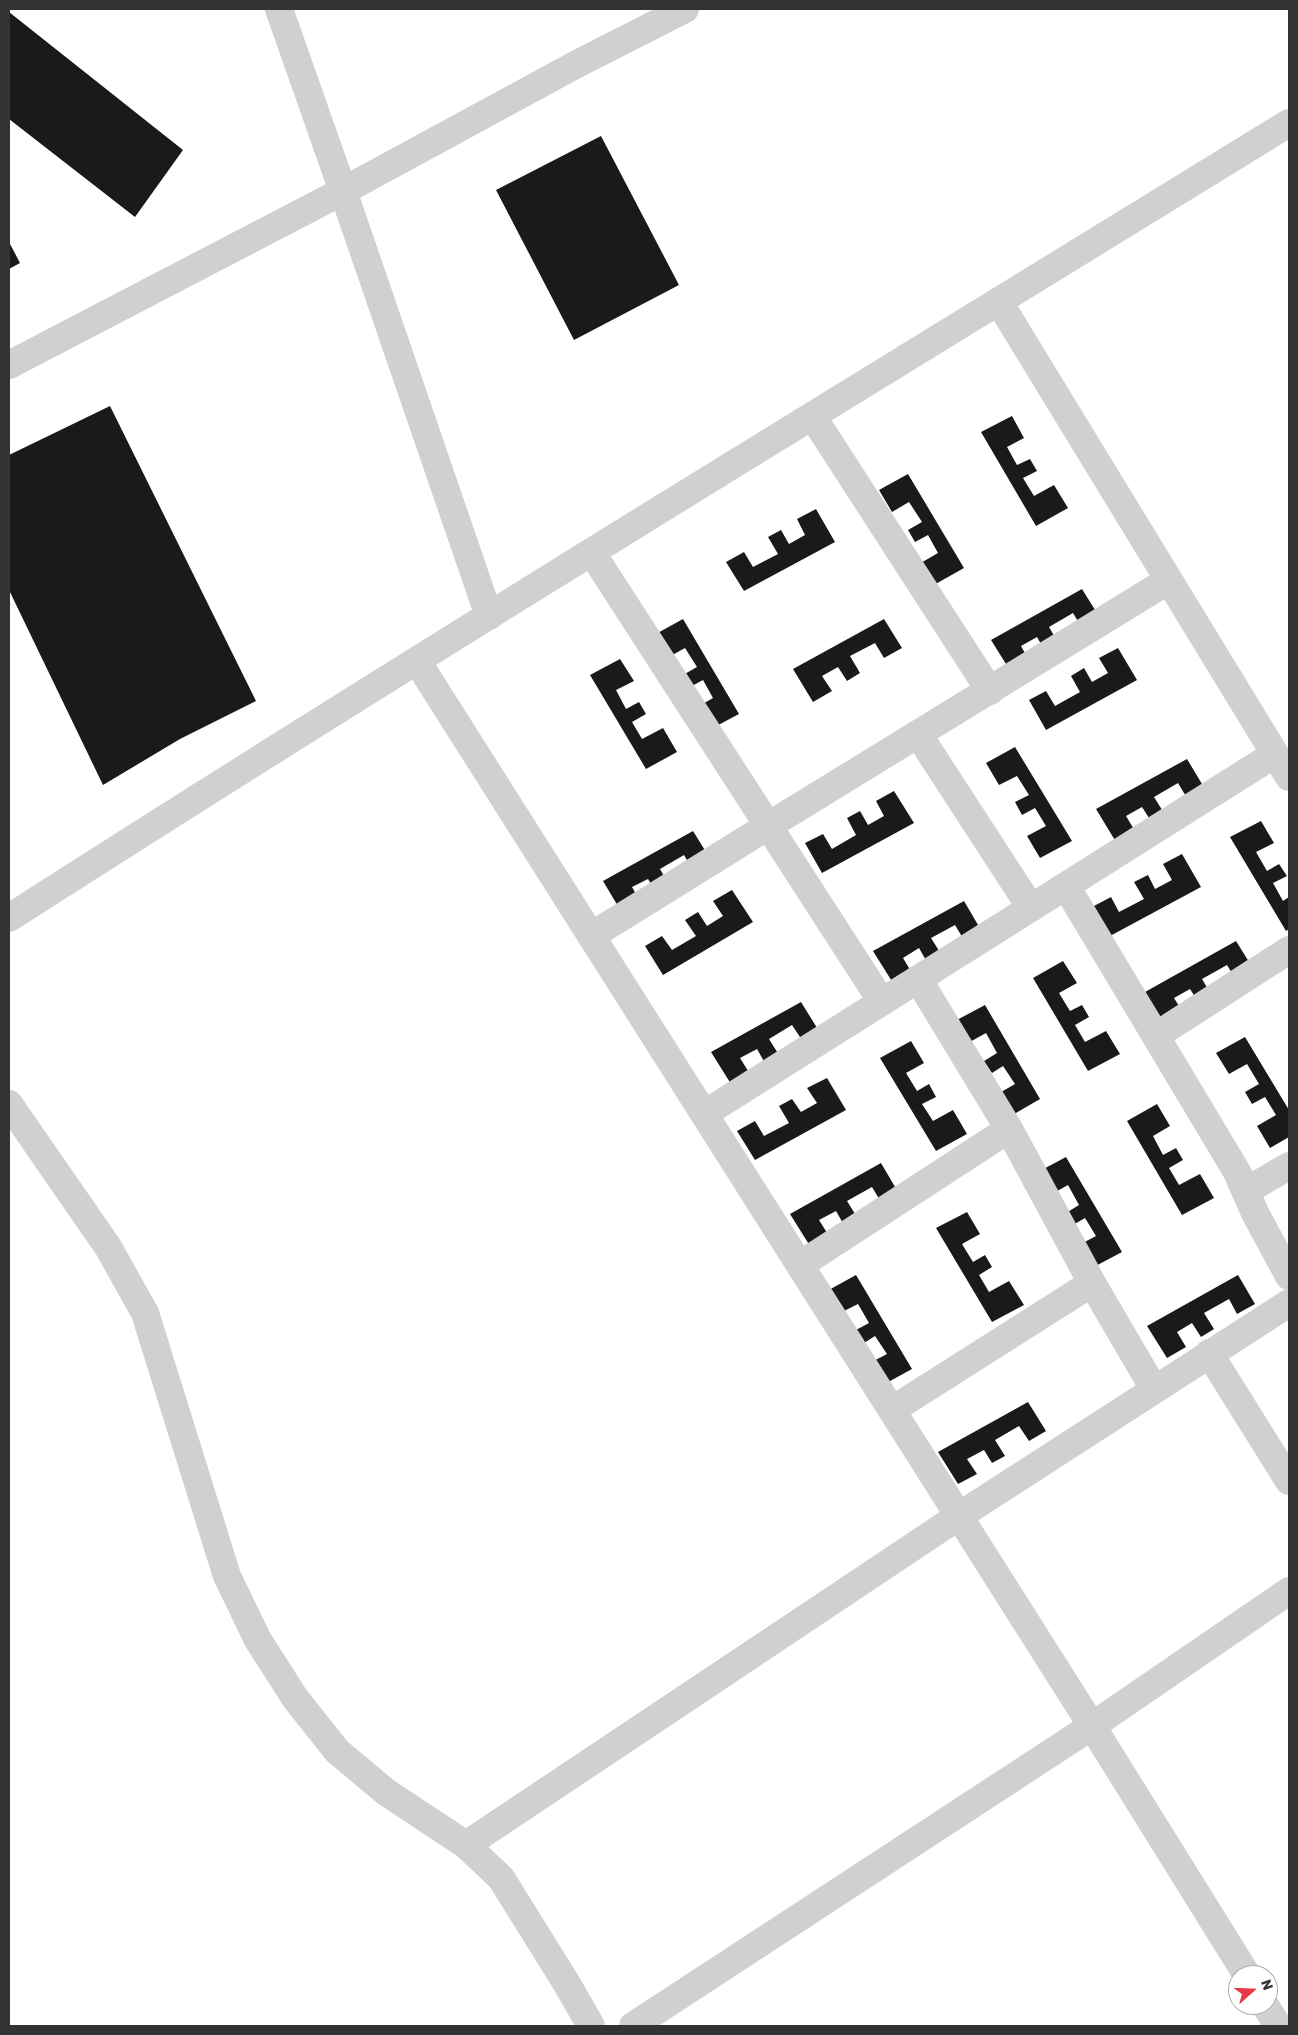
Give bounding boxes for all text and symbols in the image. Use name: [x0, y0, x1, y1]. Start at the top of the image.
north arrow: [1228, 1965, 1278, 2015]
text: N: [1257, 1977, 1276, 1993]

